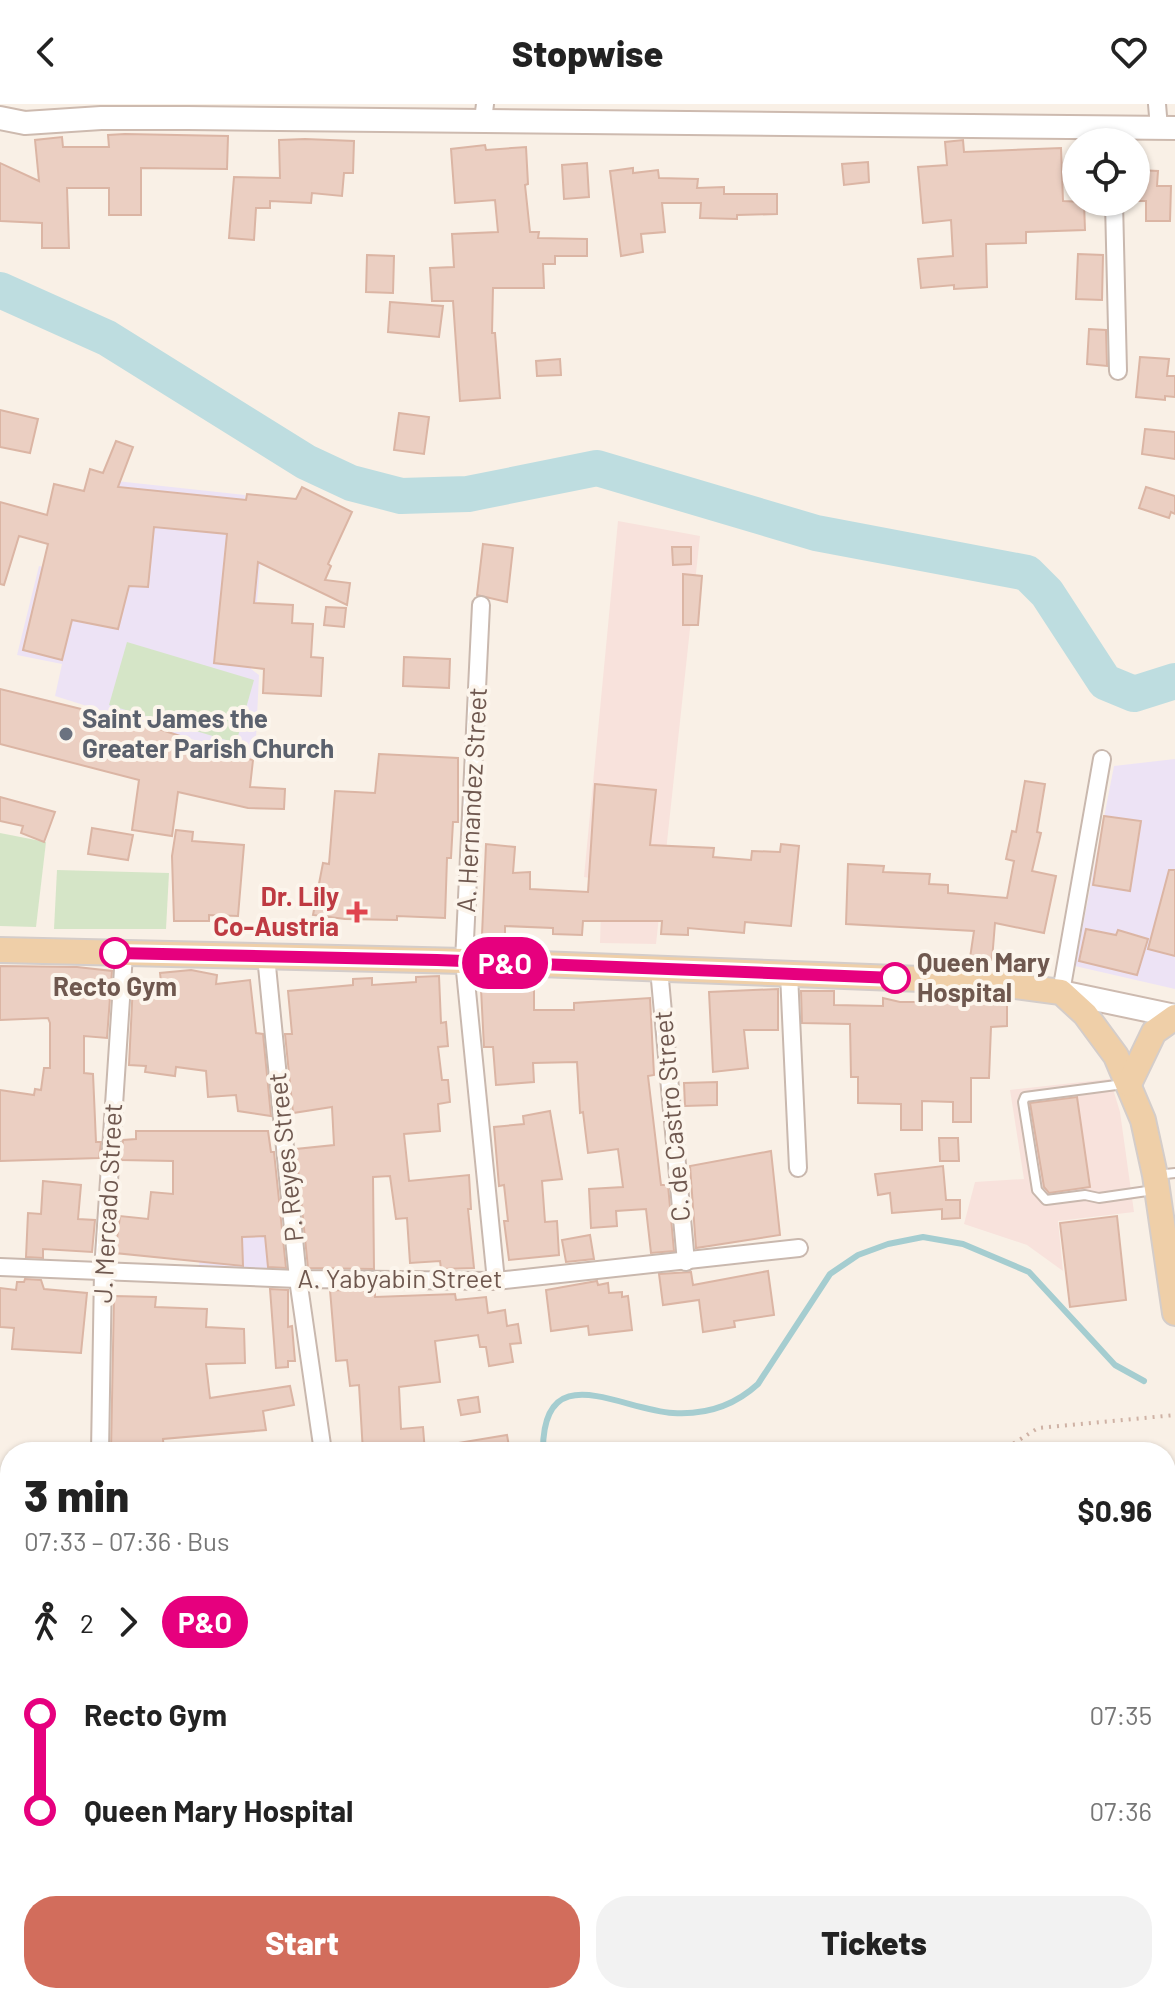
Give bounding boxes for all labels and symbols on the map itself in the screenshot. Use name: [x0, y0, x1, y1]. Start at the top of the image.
street label: A. Hernandez Street: [449, 687, 492, 913]
place label: Saint James the Greater Parish Church: [82, 702, 334, 763]
marker: Saint James the Greater Parish Church: [57, 725, 75, 743]
place label: Dr. Lily Co-Austria: [213, 880, 339, 941]
marker: Dr. Lily Co-Austria: [346, 901, 368, 923]
line badge: P&O: [459, 937, 551, 989]
marker: Recto Gym: [100, 938, 130, 968]
place label: Queen Mary Hospital: [917, 946, 1050, 1007]
marker: Queen Mary Hospital: [880, 963, 910, 993]
place label: Recto Gym: [53, 970, 177, 1001]
street label: C. de Castro Street: [646, 1009, 695, 1223]
street label: P. Reyes Street: [260, 1071, 309, 1243]
street label: J. Mercado Street: [86, 1102, 127, 1304]
street label: A. Yabyabin Street: [297, 1262, 503, 1293]

